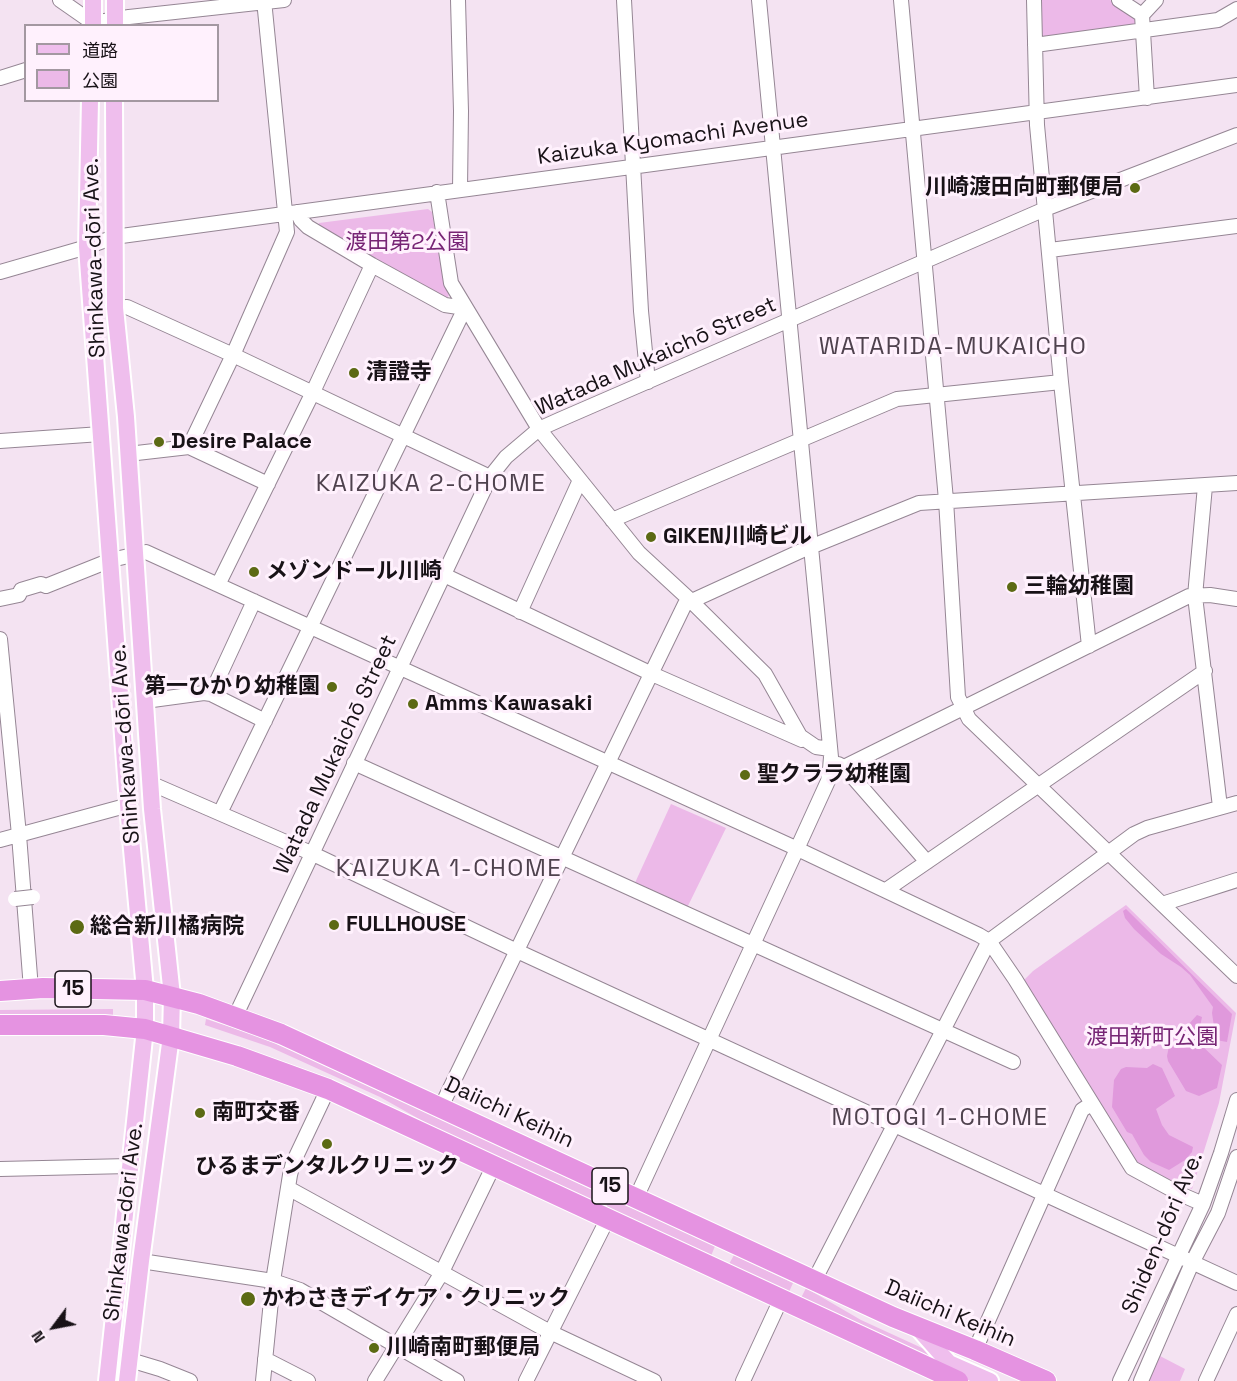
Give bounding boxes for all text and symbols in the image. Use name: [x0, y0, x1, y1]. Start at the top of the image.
legend: [24, 24, 219, 102]
text: 道路: [82, 39, 118, 62]
text: 公園: [82, 69, 118, 92]
street label: Kaizuka Kyomachi Avenue: [536, 107, 810, 171]
street label: Shinkawa-dōri Ave.: [78, 158, 112, 358]
place label: 川崎渡田向町郵便局: [925, 175, 1123, 201]
marker: 川崎渡田向町郵便局: [1128, 181, 1142, 195]
park label: 渡田第2公園: [345, 230, 469, 256]
street label: Watada Mukaichō Street: [531, 292, 781, 422]
district label: WATARIDA-MUKAICHO: [819, 333, 1087, 361]
place label: 清證寺: [366, 360, 432, 386]
marker: 清證寺: [347, 366, 361, 380]
place label: Desire Palace: [171, 429, 312, 455]
marker: Desire Palace: [152, 435, 166, 449]
district label: KAIZUKA 2-CHOME: [316, 470, 546, 498]
place label: GIKEN川崎ビル: [663, 524, 812, 550]
marker: GIKEN川崎ビル: [644, 530, 658, 544]
place label: メゾンドール川崎: [266, 559, 442, 585]
marker: メゾンドール川崎: [247, 565, 261, 579]
place label: 三輪幼稚園: [1024, 574, 1134, 600]
marker: 三輪幼稚園: [1005, 580, 1019, 594]
street label: Watada Mukaichō Street: [269, 631, 403, 879]
street label: Shinkawa-dōri Ave.: [106, 643, 146, 845]
place label: 第一ひかり幼稚園: [144, 674, 320, 700]
marker: 第一ひかり幼稚園: [325, 680, 339, 694]
place label: Amms Kawasaki: [425, 691, 592, 717]
marker: Amms Kawasaki: [406, 697, 420, 711]
place label: 聖クララ幼稚園: [757, 762, 911, 788]
marker: 聖クララ幼稚園: [738, 768, 752, 782]
district label: KAIZUKA 1-CHOME: [336, 855, 562, 883]
place label: FULLHOUSE: [346, 912, 466, 938]
place label: 総合新川橘病院: [90, 914, 244, 940]
marker: 総合新川橘病院: [68, 918, 86, 936]
marker: FULLHOUSE: [327, 918, 341, 932]
road number: 15: [55, 971, 91, 1007]
park label: 渡田新町公園: [1086, 1025, 1218, 1051]
street label: Daiichi Keihin: [440, 1072, 578, 1154]
place label: 南町交番: [212, 1100, 300, 1126]
district label: MOTOGI 1-CHOME: [832, 1104, 1048, 1132]
marker: 南町交番: [193, 1106, 207, 1120]
street label: Shinkawa-dōri Ave.: [99, 1121, 149, 1323]
marker: ひるまデンタルクリニック: [320, 1137, 334, 1151]
street label: Shiden-dōri Ave.: [1117, 1148, 1209, 1318]
place label: ひるまデンタルクリニック: [195, 1154, 459, 1180]
road number: 15: [592, 1168, 628, 1204]
street label: Daiichi Keihin: [881, 1275, 1019, 1353]
place label: かわさきデイケア・クリニック: [262, 1286, 570, 1312]
marker: かわさきデイケア・クリニック: [239, 1290, 257, 1308]
north arrow: [24, 1297, 84, 1357]
text: N: [27, 1327, 50, 1347]
place label: 川崎南町郵便局: [386, 1335, 540, 1361]
marker: 川崎南町郵便局: [367, 1341, 381, 1355]

